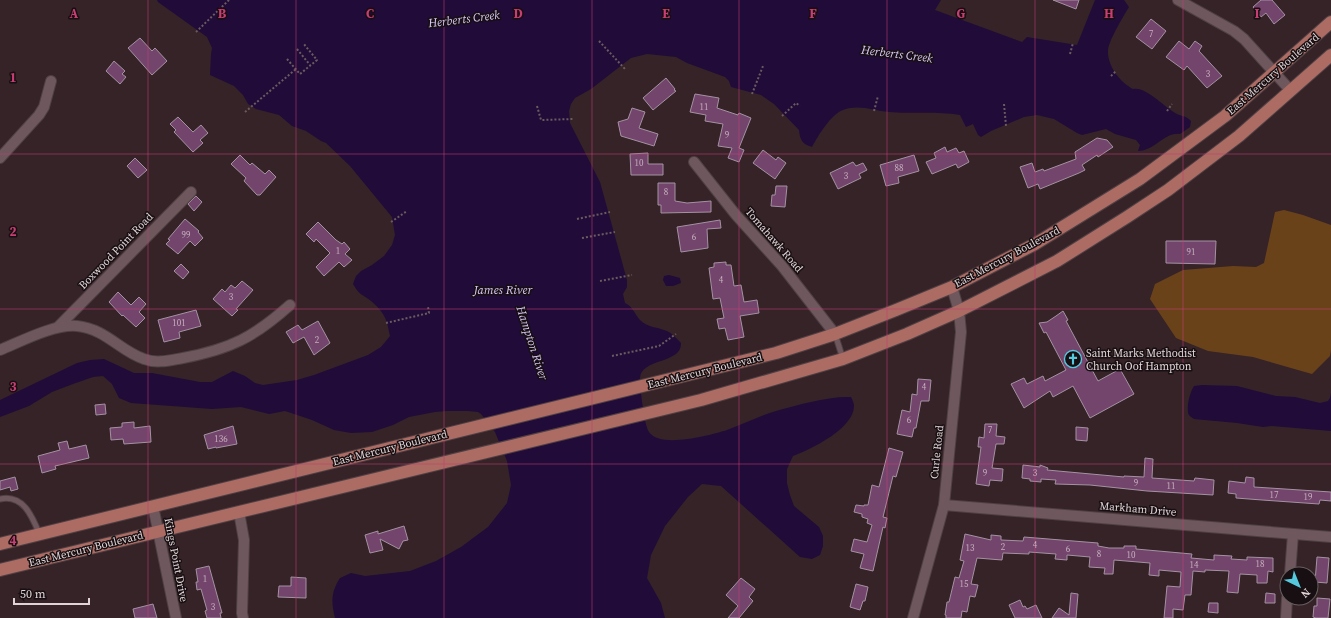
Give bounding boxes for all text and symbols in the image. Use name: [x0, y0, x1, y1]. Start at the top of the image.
text: A: [70, 5, 79, 22]
text: B: [218, 5, 227, 22]
text: C: [366, 5, 374, 22]
text: D: [513, 5, 523, 22]
text: E: [662, 5, 670, 22]
text: F: [809, 5, 817, 22]
text: G: [957, 5, 966, 22]
text: H: [1104, 5, 1114, 22]
text: I: [1254, 5, 1260, 22]
water label: Herberts Creek: [426, 7, 501, 31]
house number: 7: [1149, 28, 1154, 40]
street label: East Mercury Boulevard: [1224, 29, 1323, 118]
water label: Herberts Creek: [859, 42, 934, 66]
house number: 3: [1206, 68, 1211, 80]
text: 1: [9, 69, 17, 86]
house number: 11: [699, 101, 709, 113]
house number: 9: [725, 129, 730, 141]
house number: 10: [634, 157, 644, 169]
house number: 88: [894, 162, 904, 174]
house number: 3: [844, 170, 849, 182]
house number: 8: [664, 186, 669, 198]
street label: Tomahawk Road: [742, 204, 807, 276]
street label: Boxwood Point Road: [76, 209, 157, 292]
street label: East Mercury Boulevard: [952, 222, 1063, 291]
text: 2: [9, 223, 17, 240]
house number: 99: [181, 229, 191, 241]
house number: 6: [692, 231, 697, 243]
house number: 1: [336, 245, 340, 257]
house number: 91: [1186, 246, 1196, 258]
house number: 4: [719, 274, 724, 286]
water label: James River: [472, 282, 533, 298]
house number: 3: [229, 291, 234, 303]
water label: Hampton River: [512, 303, 552, 383]
house number: 101: [172, 317, 186, 329]
house number: 2: [315, 334, 320, 346]
place label: Saint Marks Methodist Church Oof Hampton: [1086, 346, 1196, 374]
street label: East Mercury Boulevard: [646, 349, 765, 392]
church icon: Saint Marks Methodist Church Oof Hampton: [1063, 349, 1083, 369]
text: 3: [9, 378, 17, 395]
house number: 4: [922, 381, 927, 393]
house number: 6: [907, 414, 912, 426]
street label: Curle Road: [927, 424, 947, 480]
house number: 7: [988, 424, 993, 436]
street label: East Mercury Boulevard: [331, 426, 450, 469]
house number: 136: [214, 433, 228, 445]
house number: 9: [983, 467, 988, 479]
house number: 3: [1033, 467, 1038, 479]
house number: 9: [1134, 477, 1139, 489]
house number: 11: [1166, 480, 1176, 492]
house number: 17: [1269, 489, 1279, 501]
house number: 19: [1303, 491, 1313, 503]
street label: Markham Drive: [1099, 498, 1177, 520]
street label: Kings Point Drive: [161, 517, 192, 604]
street label: East Mercury Boulevard: [27, 527, 146, 570]
text: 4: [9, 532, 17, 549]
house number: 4: [1033, 539, 1038, 551]
house number: 2: [1001, 541, 1006, 553]
house number: 13: [965, 542, 975, 554]
house number: 6: [1066, 543, 1071, 555]
house number: 8: [1097, 548, 1102, 560]
house number: 10: [1126, 549, 1136, 561]
house number: 18: [1255, 558, 1265, 570]
house number: 14: [1189, 559, 1199, 571]
north arrow: [1279, 566, 1319, 606]
house number: 1: [203, 573, 207, 585]
house number: 15: [959, 578, 969, 590]
scale bar: [14, 580, 89, 606]
text: N: [1297, 585, 1314, 601]
text: 50 m: [20, 586, 46, 602]
house number: 3: [211, 601, 216, 613]

